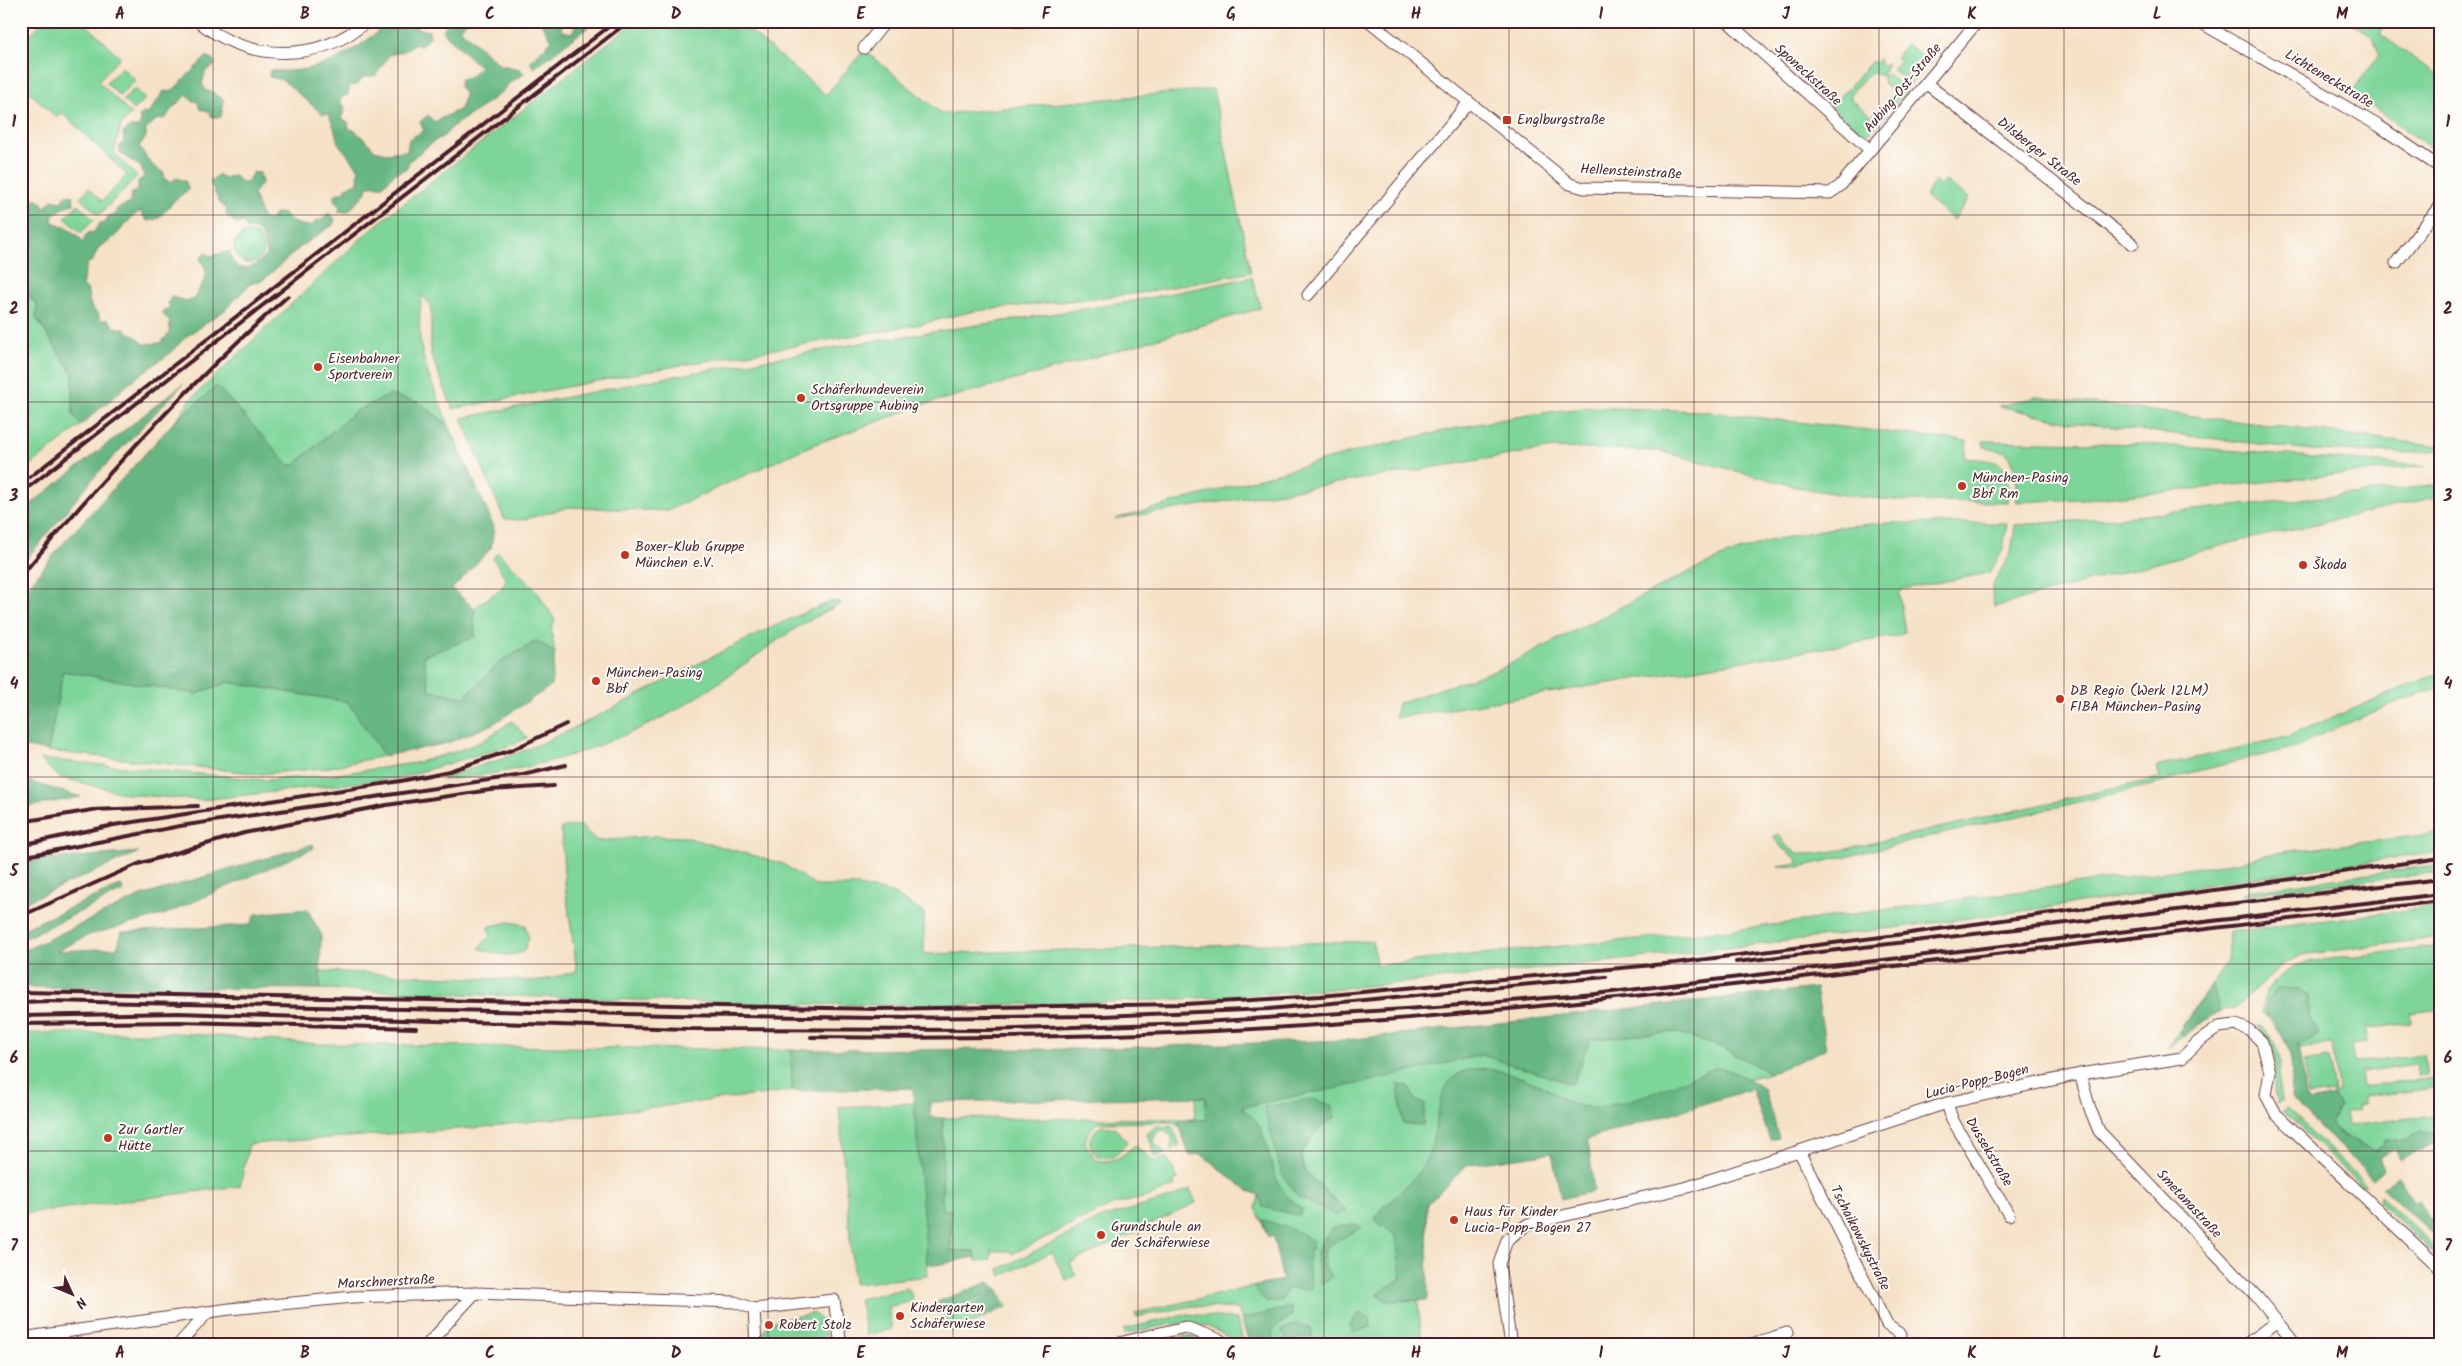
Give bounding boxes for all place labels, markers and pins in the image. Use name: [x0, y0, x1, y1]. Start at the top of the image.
place label: Englburgstraße: [1517, 109, 1606, 131]
marker: Englburgstraße: [1501, 114, 1513, 126]
place label: Eisenbahner Sportverein: [328, 348, 400, 386]
marker: Eisenbahner Sportverein: [312, 361, 324, 373]
place label: Schäferhundeverein Ortsgruppe Aubing: [811, 379, 924, 417]
marker: Schäferhundeverein Ortsgruppe Aubing: [795, 392, 807, 404]
place label: München-Pasing Bbf Rm: [1972, 467, 2069, 505]
marker: München-Pasing Bbf Rm: [1956, 480, 1968, 492]
place label: Boxer-Klub Gruppe München e.V.: [635, 536, 745, 574]
marker: Boxer-Klub Gruppe München e.V.: [619, 549, 631, 561]
place label: Škoda: [2313, 554, 2347, 576]
marker: Škoda: [2297, 559, 2309, 571]
place label: München-Pasing Bbf: [606, 662, 703, 700]
marker: München-Pasing Bbf: [590, 675, 602, 687]
place label: DB Regio (Werk 12LM) FIBA München-Pasing: [2070, 680, 2209, 718]
marker: DB Regio (Werk 12LM) FIBA München-Pasing: [2054, 693, 2066, 705]
place label: Zur Gartler Hütte: [118, 1119, 185, 1157]
marker: Zur Gartler Hütte: [102, 1132, 114, 1144]
place label: Haus für Kinder Lucia-Popp-Bogen 27: [1464, 1201, 1591, 1239]
marker: Haus für Kinder Lucia-Popp-Bogen 27: [1448, 1214, 1460, 1226]
place label: Grundschule an der Schäferwiese: [1111, 1216, 1211, 1254]
marker: Grundschule an der Schäferwiese: [1095, 1229, 1107, 1241]
place label: Kindergarten Schäferwiese: [910, 1297, 986, 1335]
marker: Kindergarten Schäferwiese: [894, 1310, 906, 1322]
place label: Robert Stolz: [779, 1314, 852, 1336]
marker: Robert Stolz: [763, 1319, 775, 1331]

